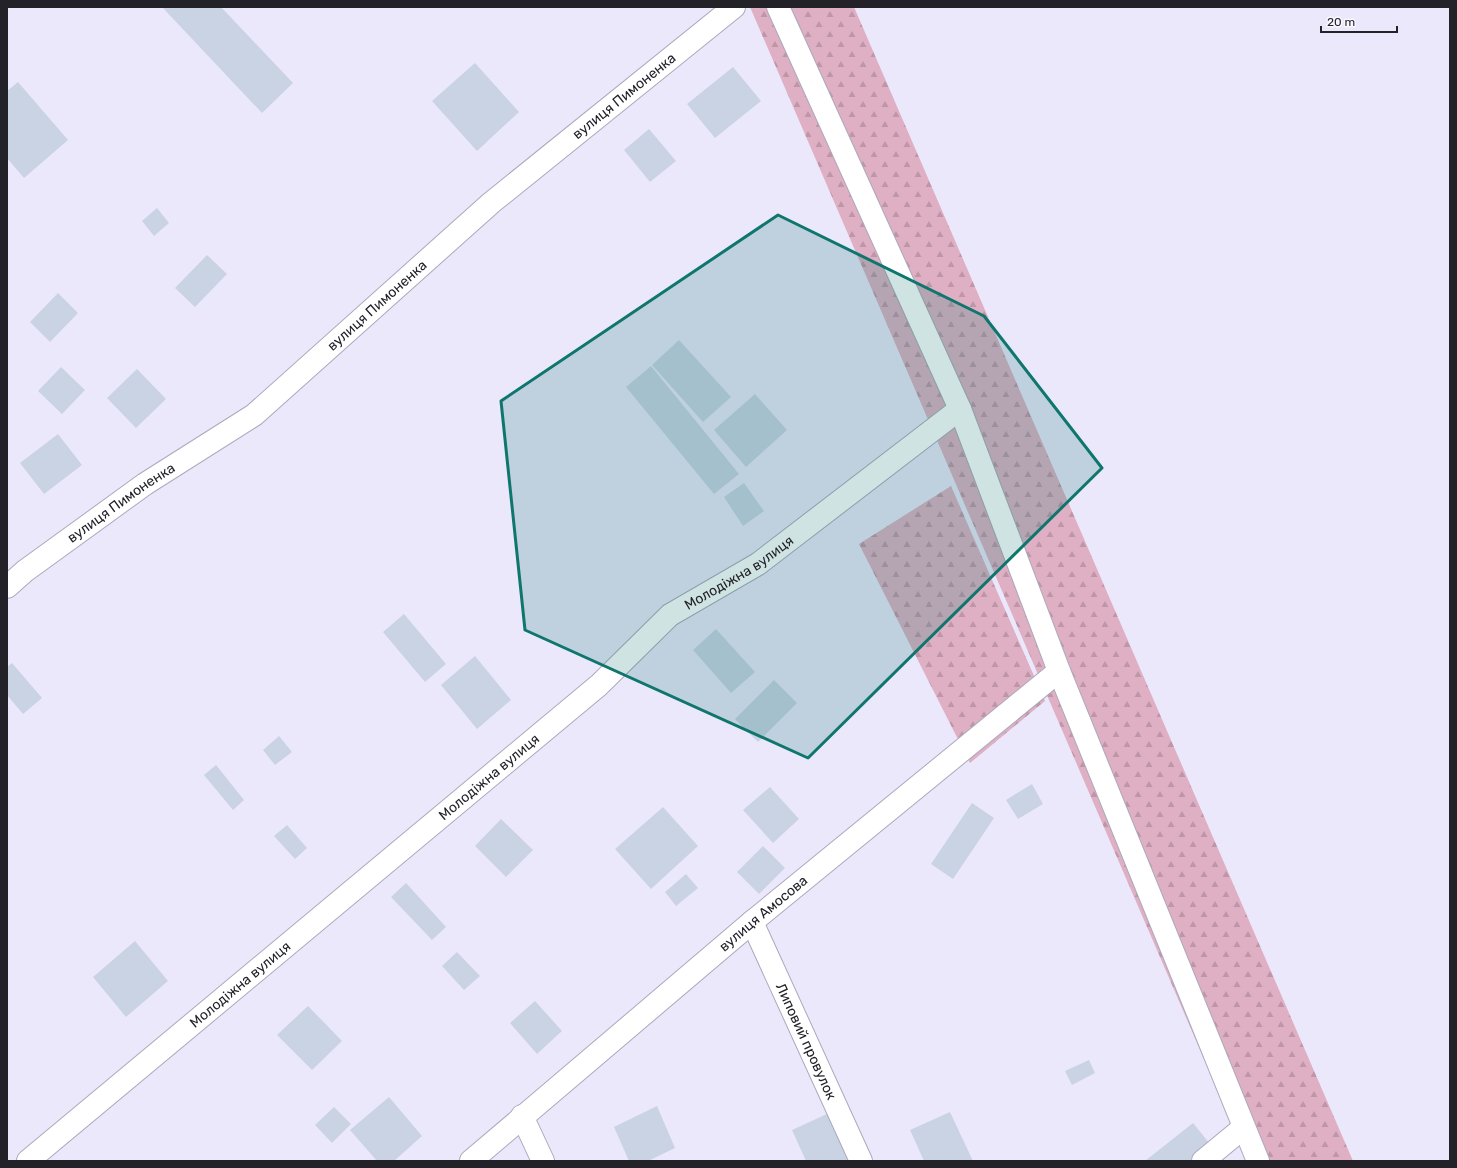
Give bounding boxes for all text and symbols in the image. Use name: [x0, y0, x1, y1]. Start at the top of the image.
scale bar: [1321, 8, 1397, 34]
text: 20 m: [1327, 15, 1355, 29]
street label: вулиця Пимоненка: [569, 49, 679, 143]
street label: вулиця Пимоненка: [324, 257, 430, 355]
street label: вулиця Пимоненка: [64, 459, 178, 547]
street label: Молодіжна вулиця: [682, 532, 797, 614]
street label: Молодіжна вулиця: [435, 730, 543, 824]
street label: вулиця Амосова: [716, 872, 811, 955]
street label: Молодіжна вулиця: [187, 938, 294, 1032]
street label: Липовий провулок: [772, 980, 840, 1103]

